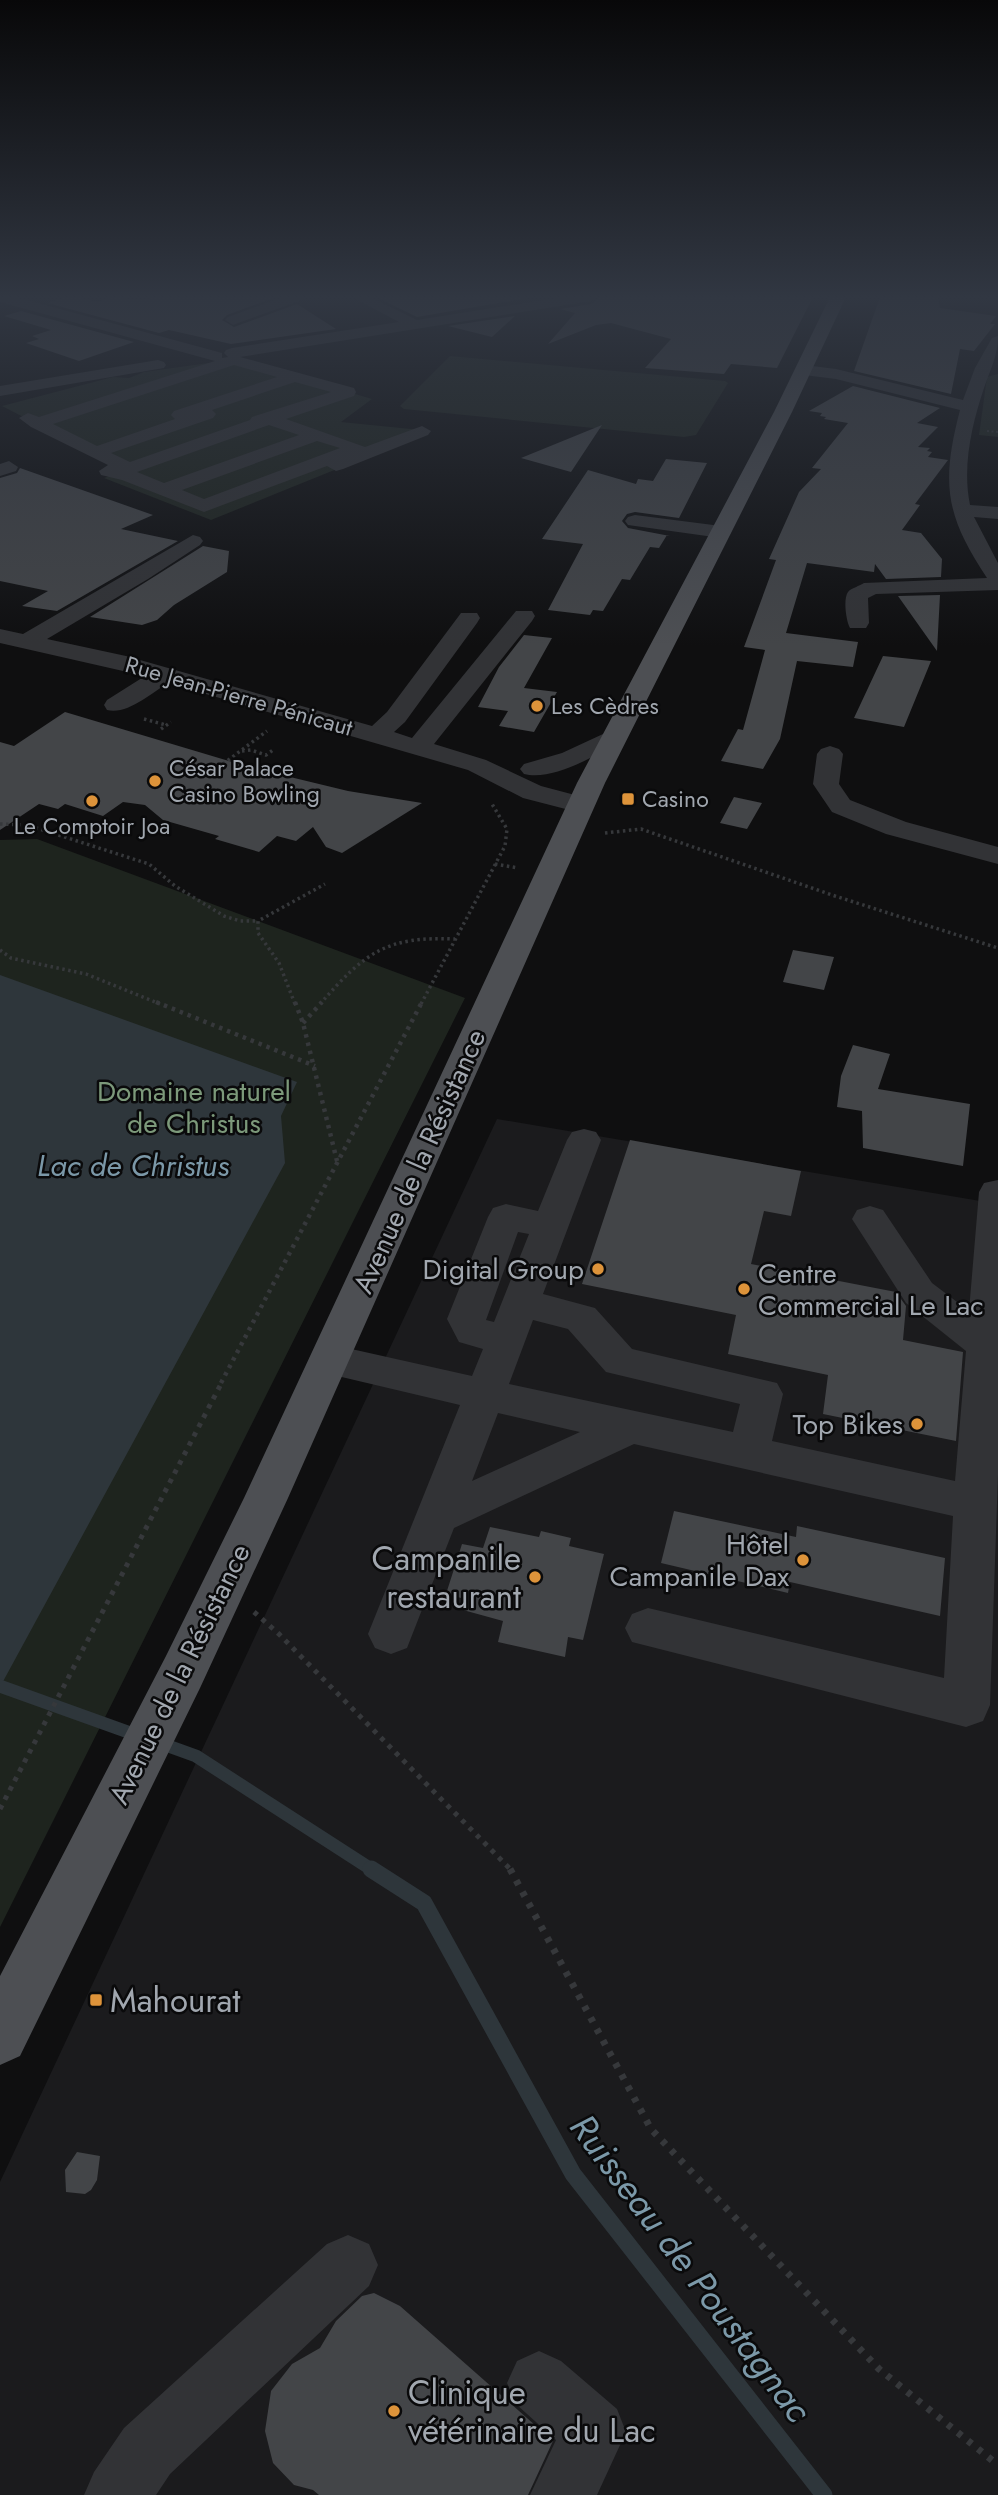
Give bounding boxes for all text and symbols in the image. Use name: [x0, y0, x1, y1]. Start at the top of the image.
street label: Rue Jean-Pierre Pénicaut: [121, 647, 357, 745]
place label: Les Cèdres: [551, 689, 659, 723]
marker: Les Cèdres: [529, 698, 545, 714]
place label: César Palace Casino Bowling: [169, 751, 320, 811]
marker: César Palace Casino Bowling: [147, 773, 163, 789]
place label: Casino: [642, 782, 709, 816]
marker: Casino: [620, 791, 636, 807]
marker: Le Comptoir Joa: [84, 793, 100, 809]
place label: Le Comptoir Joa: [14, 809, 170, 843]
street label: Avenue de la Résistance: [343, 1023, 496, 1300]
park label: Domaine naturel de Christus: [97, 1071, 291, 1144]
water label: Lac de Christus: [37, 1144, 229, 1187]
place label: Digital Group: [423, 1249, 584, 1290]
place label: Centre Commercial Le Lac: [758, 1253, 984, 1326]
marker: Digital Group: [590, 1261, 606, 1277]
marker: Centre Commercial Le Lac: [736, 1281, 752, 1297]
place label: Top Bikes: [793, 1404, 903, 1445]
marker: Top Bikes: [909, 1416, 925, 1432]
place label: Hôtel Campanile Dax: [610, 1524, 789, 1597]
place label: Campanile restaurant: [372, 1535, 521, 1620]
street label: Avenue de la Résistance: [98, 1537, 260, 1811]
marker: Hôtel Campanile Dax: [795, 1552, 811, 1568]
marker: Campanile restaurant: [527, 1569, 543, 1585]
place label: Mahourat: [110, 1977, 240, 2024]
marker: Mahourat: [88, 1992, 104, 2008]
water label: Ruisseau de Poustagnac: [557, 2103, 826, 2434]
place label: Clinique vétérinaire du Lac: [408, 2369, 656, 2454]
marker: Clinique vétérinaire du Lac: [386, 2403, 402, 2419]

